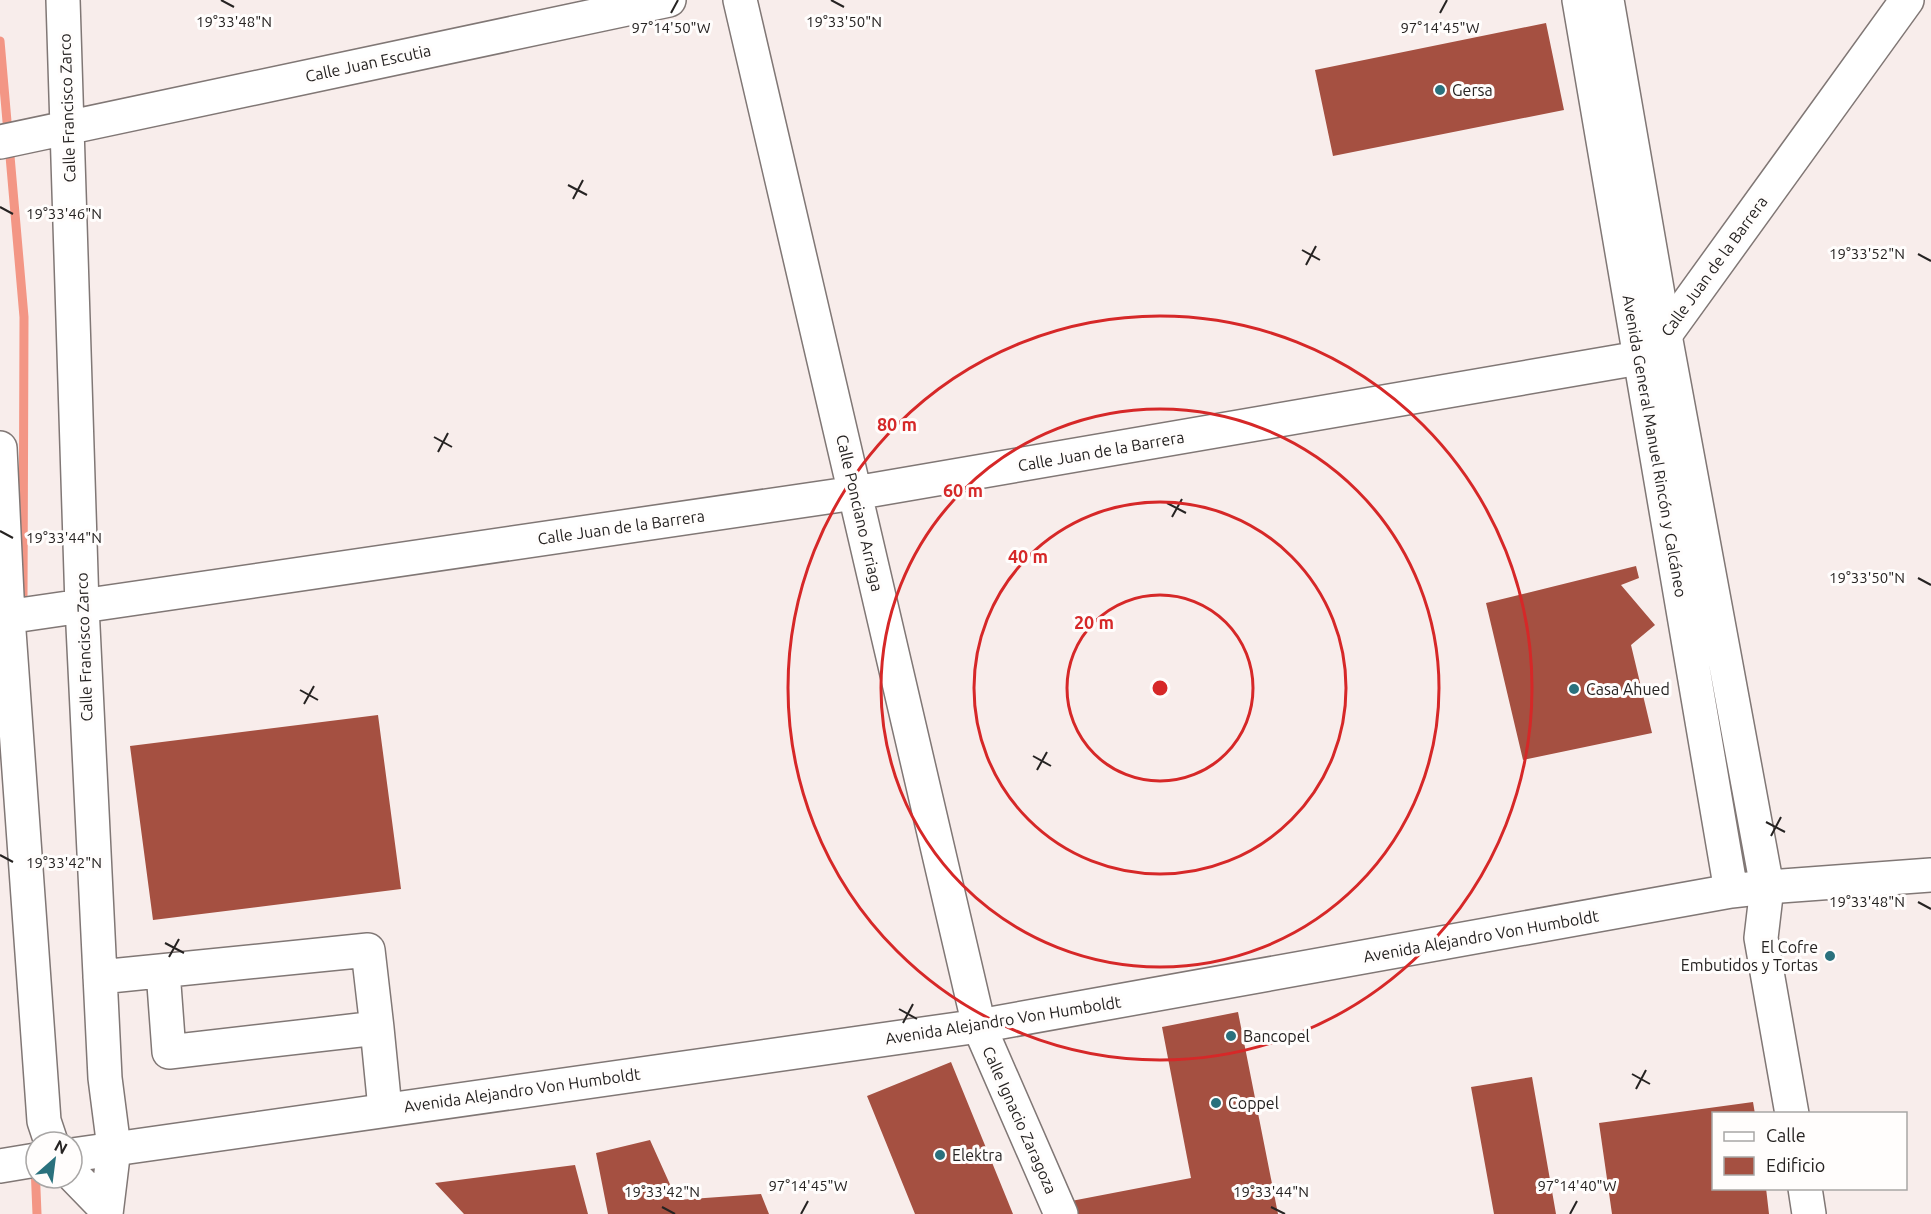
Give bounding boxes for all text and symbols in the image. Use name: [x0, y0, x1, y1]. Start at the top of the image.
text: 19°33'48"N: [196, 13, 272, 30]
text: 19°33'50"N: [806, 13, 882, 30]
text: 97°14'50"W: [631, 19, 711, 36]
text: 97°14'45"W: [1400, 19, 1480, 36]
street label: Calle Francisco Zarco: [55, 33, 79, 183]
street label: Calle Juan Escutia: [304, 41, 432, 85]
place label: Gersa: [1452, 81, 1493, 99]
marker: Gersa: [1433, 83, 1447, 97]
street label: Calle Juan de la Barrera: [1657, 193, 1771, 339]
text: 19°33'46"N: [26, 205, 102, 222]
text: 19°33'52"N: [1829, 245, 1905, 262]
street label: Avenida General Manuel Rincón y Calcáneo: [1619, 293, 1691, 599]
text: 80 m: [877, 414, 917, 434]
street label: Calle Juan de la Barrera: [1016, 428, 1186, 474]
street label: Calle Ponciano Arriaga: [833, 433, 887, 593]
text: 60 m: [943, 480, 983, 500]
street label: Calle Juan de la Barrera: [536, 506, 706, 548]
text: 19°33'44"N: [26, 529, 102, 546]
text: 40 m: [1008, 546, 1048, 566]
text: 19°33'50"N: [1829, 569, 1905, 586]
street label: Calle Francisco Zarco: [72, 572, 96, 722]
text: 20 m: [1074, 612, 1114, 632]
centre of rings: [1150, 678, 1170, 698]
place label: Casa Ahued: [1586, 680, 1670, 698]
marker: Casa Ahued: [1567, 682, 1581, 696]
text: 19°33'42"N: [26, 854, 102, 871]
text: 19°33'48"N: [1829, 893, 1905, 910]
street label: Avenida Alejandro Von Humboldt: [1362, 906, 1601, 966]
place label: El Cofre Embutidos y Tortas: [1681, 938, 1818, 974]
marker: El Cofre Embutidos y Tortas: [1823, 949, 1837, 963]
street label: Avenida Alejandro Von Humboldt: [884, 992, 1123, 1048]
place label: Bancopel: [1243, 1027, 1310, 1045]
marker: Bancopel: [1224, 1029, 1238, 1043]
street label: Calle Ignacio Zaragoza: [979, 1043, 1061, 1197]
street label: Avenida Alejandro Von Humboldt: [403, 1064, 642, 1116]
place label: Coppel: [1228, 1094, 1279, 1112]
marker: Coppel: [1209, 1096, 1223, 1110]
legend: [1712, 1112, 1907, 1190]
text: Calle: [1766, 1125, 1806, 1145]
north arrow: [24, 1130, 84, 1190]
text: N: [52, 1136, 71, 1158]
place label: Elektra: [952, 1146, 1003, 1164]
marker: Elektra: [933, 1148, 947, 1162]
text: Edificio: [1766, 1155, 1825, 1175]
text: 97°14'45"W: [768, 1177, 848, 1194]
text: 97°14'40"W: [1537, 1177, 1617, 1194]
text: 19°33'42"N: [624, 1183, 700, 1200]
text: 19°33'44"N: [1233, 1183, 1309, 1200]

